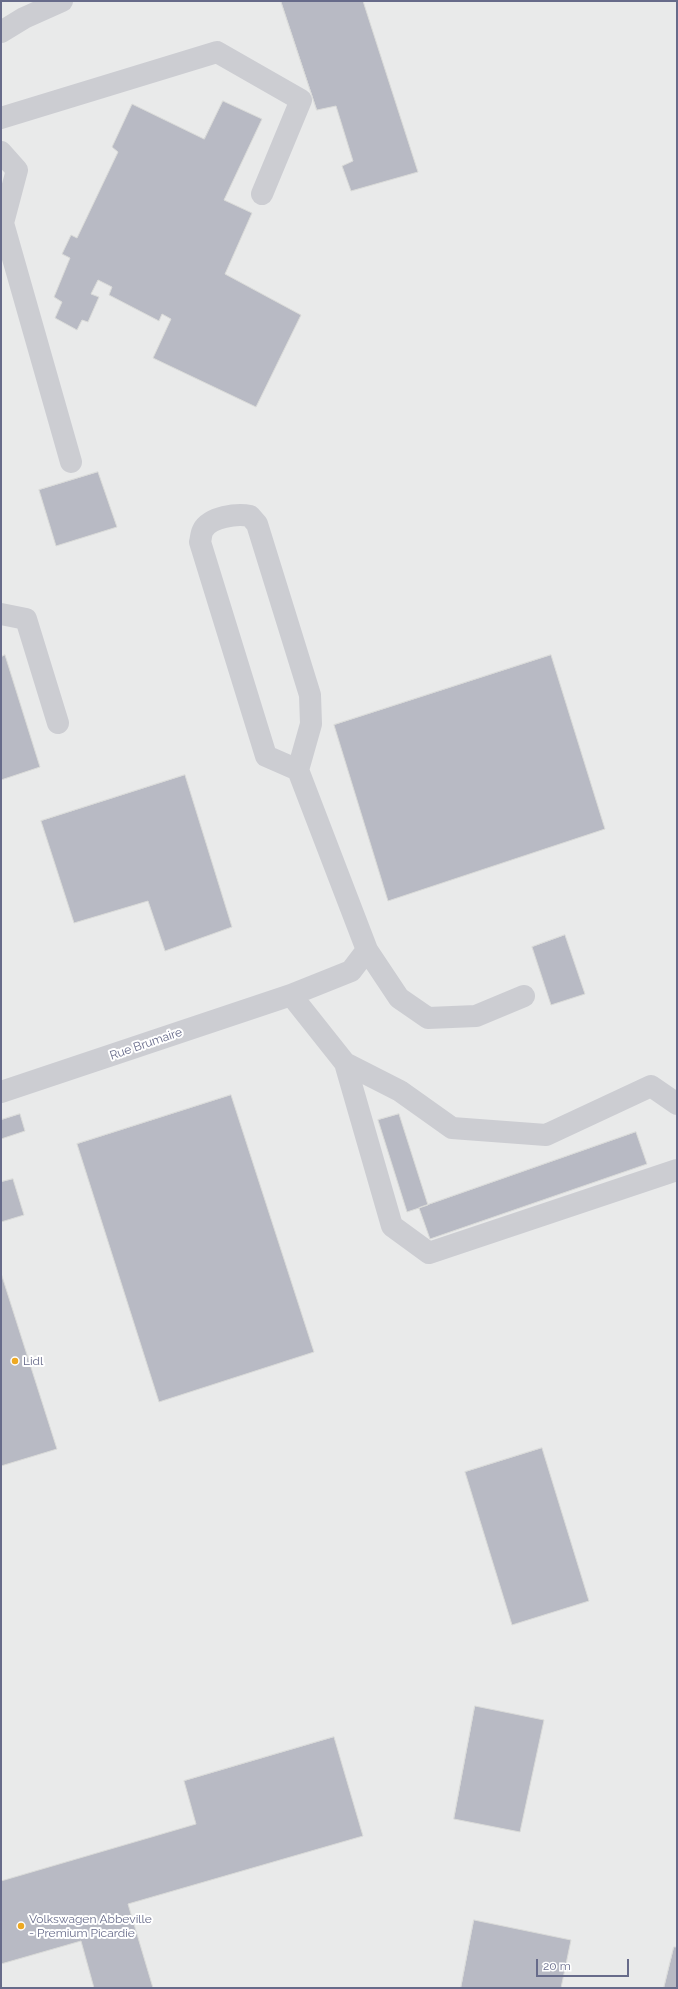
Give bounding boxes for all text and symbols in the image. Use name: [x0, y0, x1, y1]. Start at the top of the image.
street label: Rue Brumaire: [108, 1025, 184, 1063]
place label: Lidl: [23, 1354, 43, 1368]
marker: Lidl: [10, 1356, 20, 1366]
place label: Volkswagen Abbeville - Premium Picardie: [29, 1912, 152, 1940]
marker: Volkswagen Abbeville - Premium Picardie: [16, 1921, 26, 1931]
scale bar: [538, 1951, 631, 1977]
text: 20 m: [543, 1959, 571, 1973]

